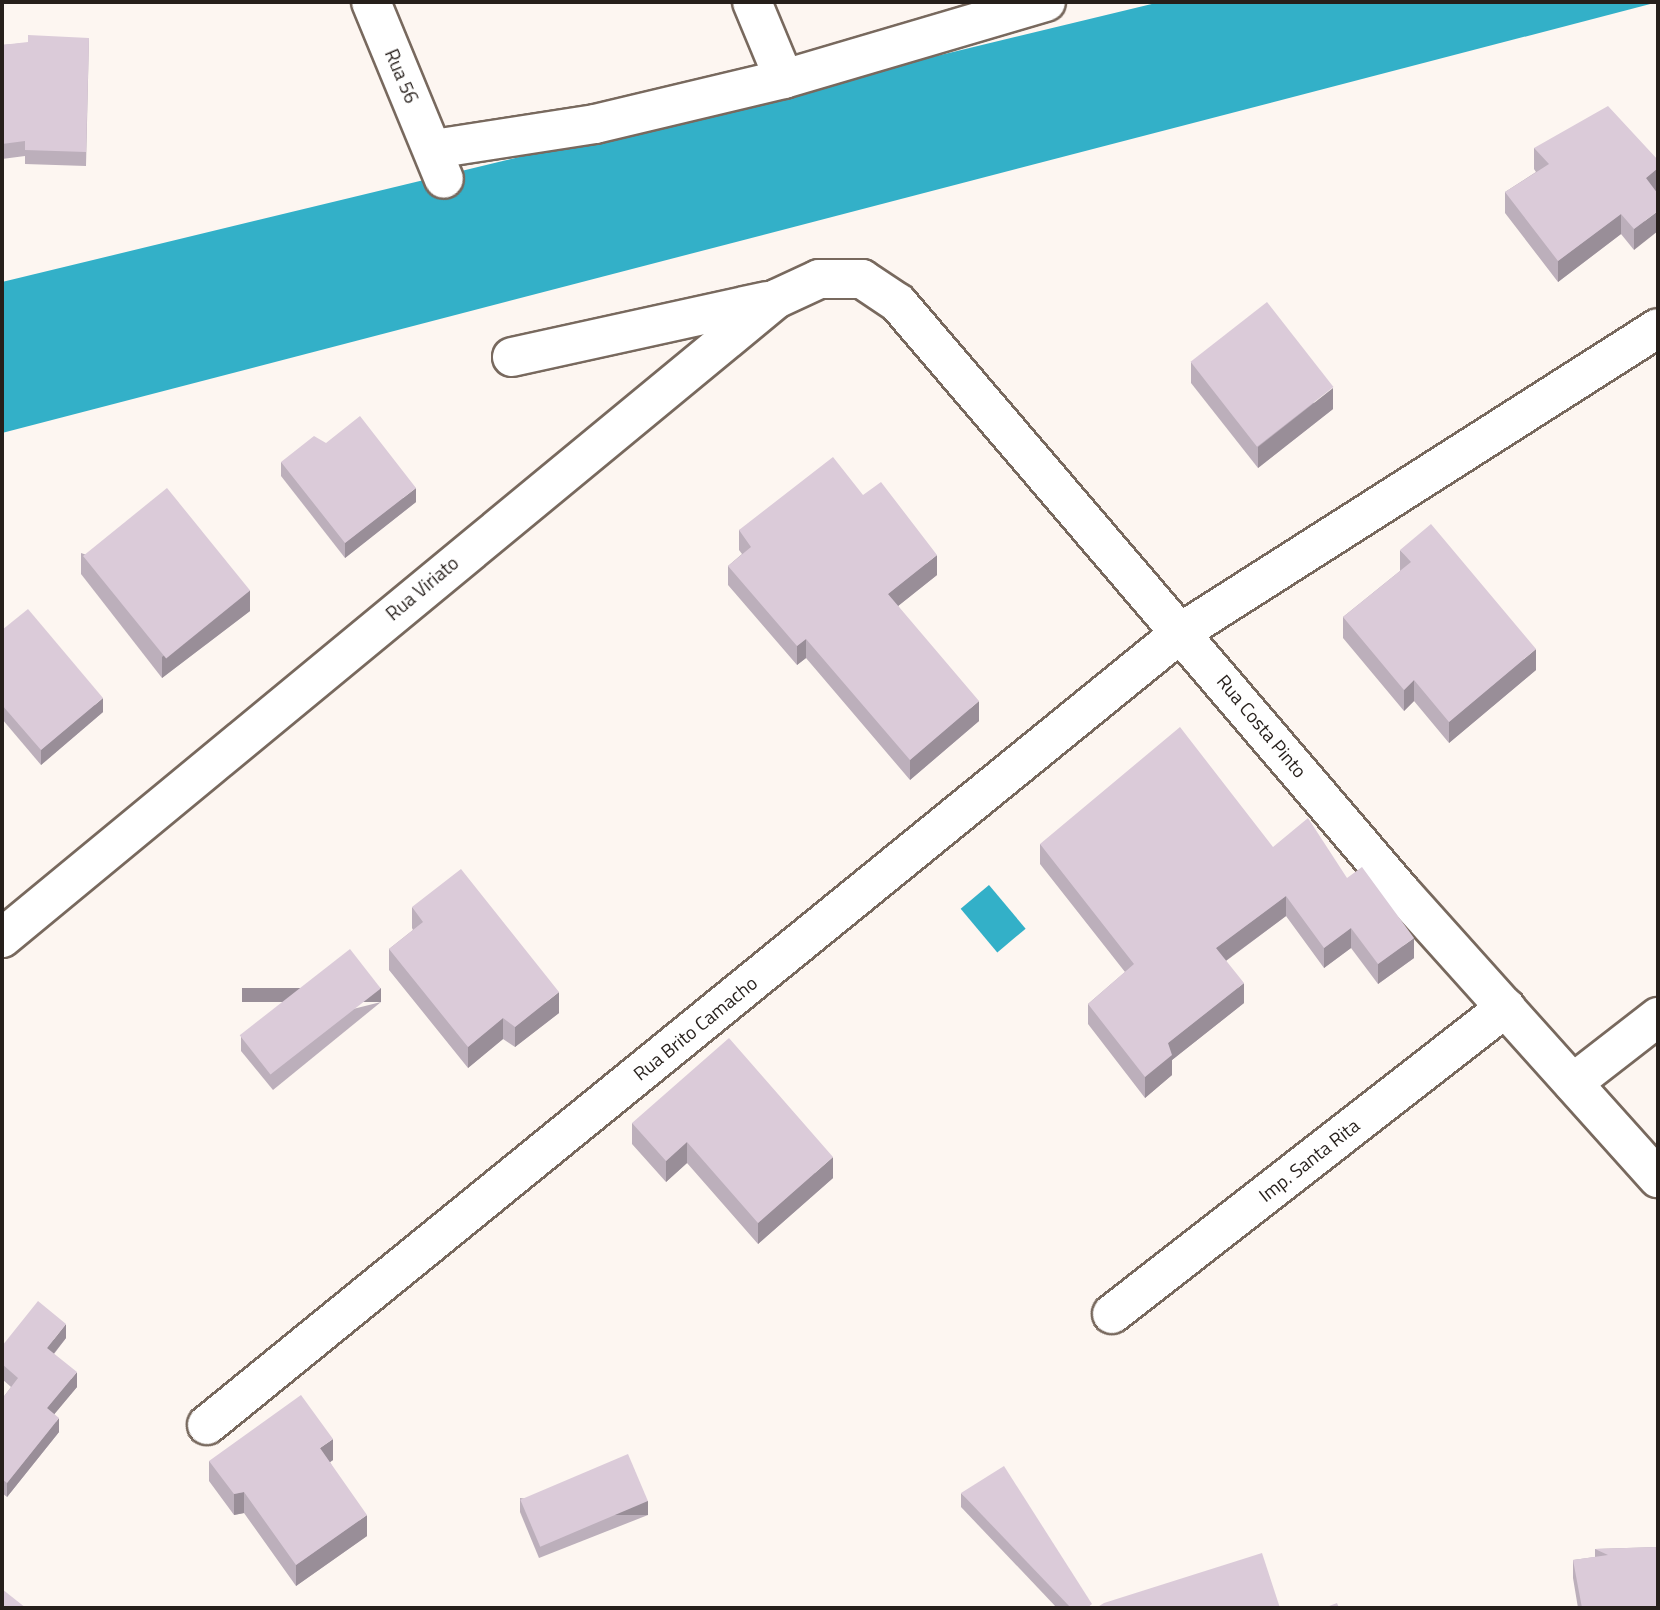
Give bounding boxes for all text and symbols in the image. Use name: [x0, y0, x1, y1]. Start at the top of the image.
street label: Rua 56: [380, 45, 424, 107]
street label: Rua Viriato: [381, 551, 463, 625]
street label: Rua Costa Pinto: [1212, 670, 1312, 782]
street label: Rua Brito Camacho: [629, 971, 761, 1085]
street label: Imp. Santa Rita: [1254, 1114, 1364, 1206]

